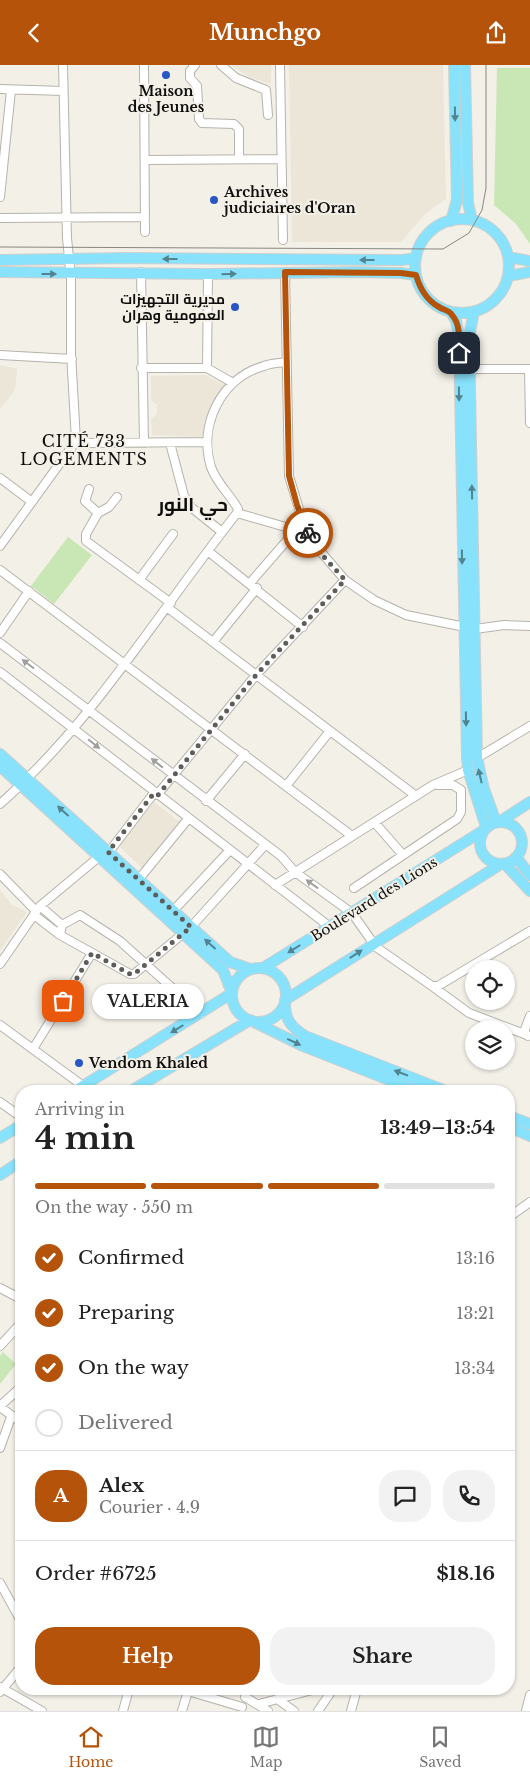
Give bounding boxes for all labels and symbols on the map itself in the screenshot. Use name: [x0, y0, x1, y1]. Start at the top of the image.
marker: Maison des Jeunes: [160, 69, 172, 81]
place label: Maison des Jeunes: [128, 82, 205, 116]
one-way arrow: [451, 106, 459, 122]
place label: Archives judiciaires d'Oran: [221, 183, 356, 217]
marker: Archives judiciaires d'Oran: [208, 194, 220, 206]
one-way arrow: [162, 255, 178, 263]
one-way arrow: [359, 256, 375, 264]
one-way arrow: [221, 269, 237, 277]
one-way arrow: [41, 270, 57, 278]
place label: مديرية التجهيزات العمومية وهران: [120, 290, 225, 324]
marker: مديرية التجهيزات العمومية وهران: [229, 301, 241, 313]
pin: [438, 332, 480, 374]
one-way arrow: [456, 386, 464, 402]
district label: CITÉ 733 LOGEMENTS: [20, 431, 148, 469]
one-way arrow: [468, 483, 476, 499]
district label: حي النور: [157, 493, 228, 520]
courier: [283, 508, 333, 558]
one-way arrow: [458, 549, 466, 565]
one-way arrow: [21, 659, 35, 669]
one-way arrow: [462, 711, 470, 727]
one-way arrow: [87, 739, 100, 750]
one-way arrow: [151, 758, 164, 769]
one-way arrow: [476, 768, 484, 784]
one-way arrow: [58, 805, 70, 817]
street label: Boulevard des Lions: [307, 853, 441, 945]
one-way arrow: [305, 879, 319, 889]
one-way arrow: [204, 938, 216, 950]
one-way arrow: [287, 944, 301, 954]
one-way arrow: [349, 950, 362, 959]
pin: [42, 980, 84, 1022]
callout: VALERIA: [93, 983, 206, 1019]
one-way arrow: [170, 1024, 183, 1033]
one-way arrow: [287, 1038, 301, 1046]
place label: Vendom Khaled: [88, 1054, 208, 1072]
marker: Vendom Khaled: [73, 1057, 85, 1069]
one-way arrow: [394, 1069, 408, 1077]

